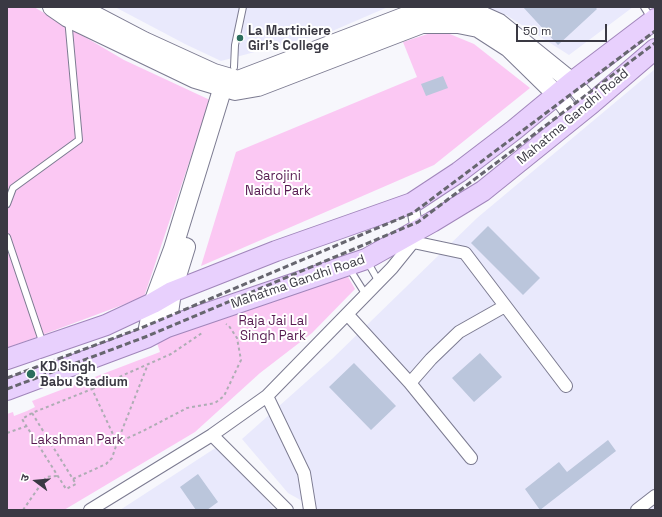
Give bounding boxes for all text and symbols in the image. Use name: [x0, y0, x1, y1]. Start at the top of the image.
scale bar: [518, 16, 609, 42]
place label: La Martiniere Girl's College: [248, 23, 331, 54]
text: 50 m: [523, 23, 551, 39]
marker: La Martiniere Girl's College: [235, 33, 245, 43]
street label: Mahatma Gandhi Road: [514, 66, 632, 168]
park label: Sarojini Naidu Park: [245, 168, 311, 199]
street label: Mahatma Gandhi Road: [229, 252, 367, 312]
park label: Raja Jai Lal Singh Park: [239, 313, 307, 344]
place label: KD Singh Babu Stadium: [40, 359, 128, 390]
marker: KD Singh Babu Stadium: [25, 368, 37, 380]
park label: Lakshman Park: [30, 432, 124, 448]
north arrow: [16, 461, 56, 501]
text: उ: [17, 473, 32, 483]

